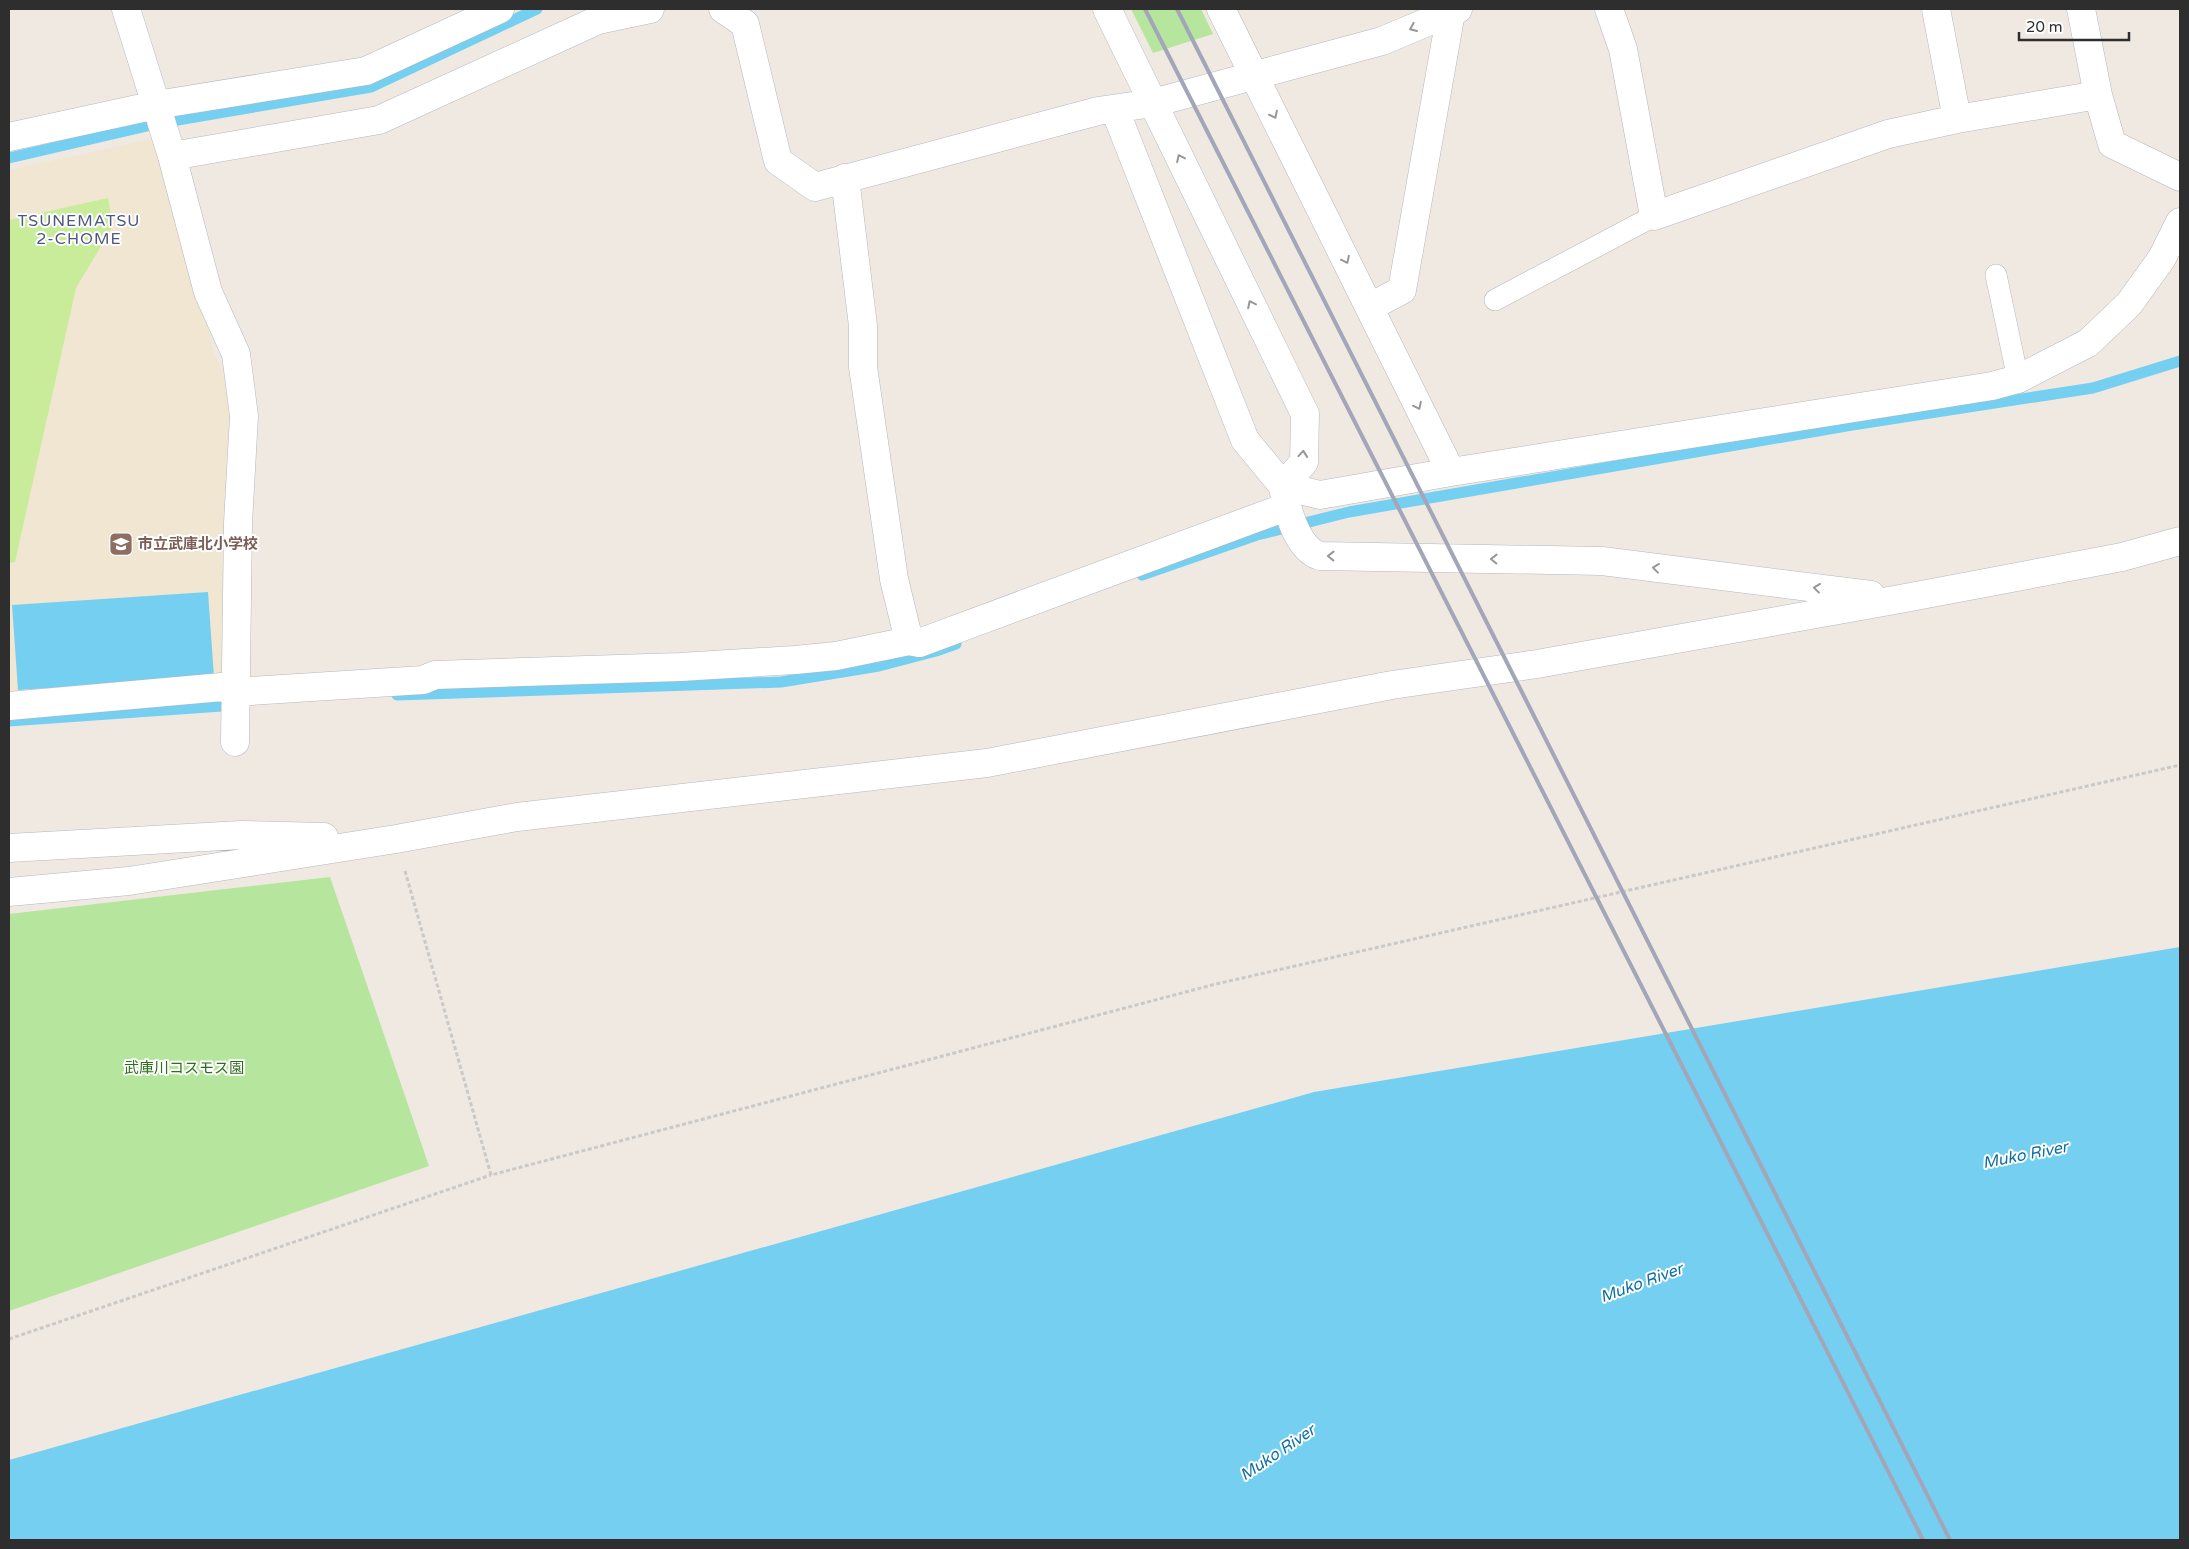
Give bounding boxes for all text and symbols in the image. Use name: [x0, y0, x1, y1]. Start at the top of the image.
scale bar: [2019, 10, 2129, 42]
text: 20 m: [2026, 18, 2063, 36]
one-way arrow: [1409, 22, 1418, 32]
one-way arrow: [1268, 109, 1278, 118]
one-way arrow: [1176, 154, 1186, 163]
district label: TSUNEMATSU 2-CHOME: [18, 211, 140, 249]
one-way arrow: [1340, 255, 1351, 264]
one-way arrow: [1247, 301, 1257, 310]
one-way arrow: [1412, 401, 1423, 410]
one-way arrow: [1298, 450, 1309, 458]
school or university icon: 市立武庫北小学校: [108, 531, 134, 557]
place label: 市立武庫北小学校: [138, 535, 258, 553]
one-way arrow: [1327, 551, 1334, 561]
one-way arrow: [1489, 554, 1497, 564]
one-way arrow: [1651, 563, 1659, 574]
one-way arrow: [1812, 584, 1821, 594]
park label: 武庫川コスモス園: [124, 1059, 244, 1077]
water label: Muko River: [1981, 1137, 2071, 1173]
water label: Muko River: [1597, 1258, 1687, 1307]
water label: Muko River: [1236, 1419, 1321, 1485]

